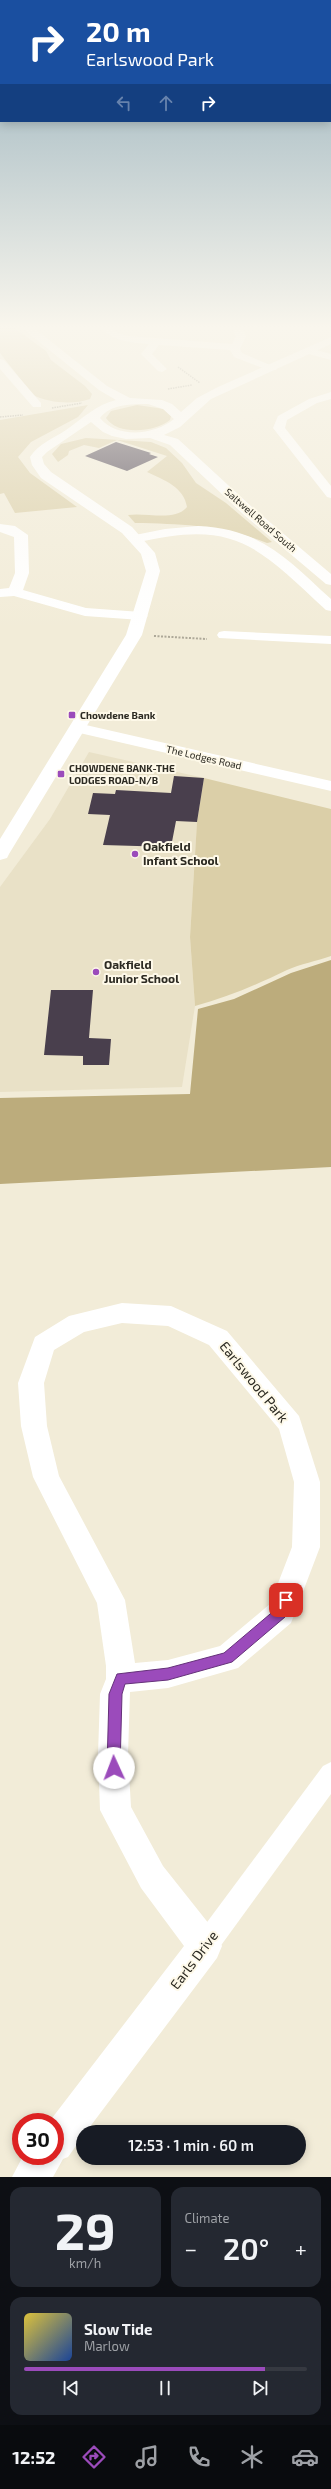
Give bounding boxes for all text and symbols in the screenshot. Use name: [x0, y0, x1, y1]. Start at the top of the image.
text: 20 m: [86, 14, 151, 48]
icon: right: [20, 16, 72, 68]
text: Earlswood Park: [86, 48, 214, 70]
icon: left: [113, 92, 135, 114]
icon: ahead: [155, 92, 177, 114]
icon: right: [197, 92, 219, 114]
street label: Saltwell Road South: [223, 486, 299, 555]
place label: Chowdene Bank: [80, 709, 156, 721]
marker: Chowdene Bank: [67, 710, 77, 720]
street label: The Lodges Road: [165, 742, 243, 772]
place label: CHOWDENE BANK-THE LODGES ROAD-N/B: [69, 762, 175, 786]
marker: CHOWDENE BANK-THE LODGES ROAD-N/B: [56, 769, 66, 779]
place label: Oakfield Infant School: [143, 839, 219, 867]
marker: Oakfield Infant School: [130, 849, 140, 859]
place label: Oakfield Junior School: [104, 957, 179, 985]
marker: Oakfield Junior School: [91, 967, 101, 977]
street label: Earlswood Park: [216, 1338, 292, 1426]
pin: [269, 1583, 303, 1617]
icon: arrive: [275, 1589, 297, 1611]
position arrow: [93, 1747, 135, 1789]
street label: Earls Drive: [166, 1927, 221, 1992]
speed limit sign: 30: [12, 2113, 64, 2165]
text: 12:53 · 1 min · 60 m: [128, 2136, 254, 2154]
text: 29: [55, 2198, 116, 2260]
text: Climate: [185, 2210, 229, 2226]
text: 20°: [223, 2230, 269, 2266]
text: −: [185, 2235, 197, 2261]
text: +: [295, 2235, 307, 2261]
text: km/h: [69, 2255, 101, 2271]
text: Slow Tide: [84, 2320, 152, 2338]
text: Marlow: [84, 2338, 130, 2354]
icon: previous: [60, 2377, 82, 2399]
icon: pause: [154, 2377, 176, 2399]
icon: next: [249, 2377, 271, 2399]
icon: directions: [80, 2443, 108, 2471]
icon: music: [133, 2443, 161, 2471]
icon: phone: [185, 2443, 213, 2471]
icon: climate: [238, 2443, 266, 2471]
icon: car: [291, 2443, 319, 2471]
text: 12:52: [12, 2446, 56, 2468]

